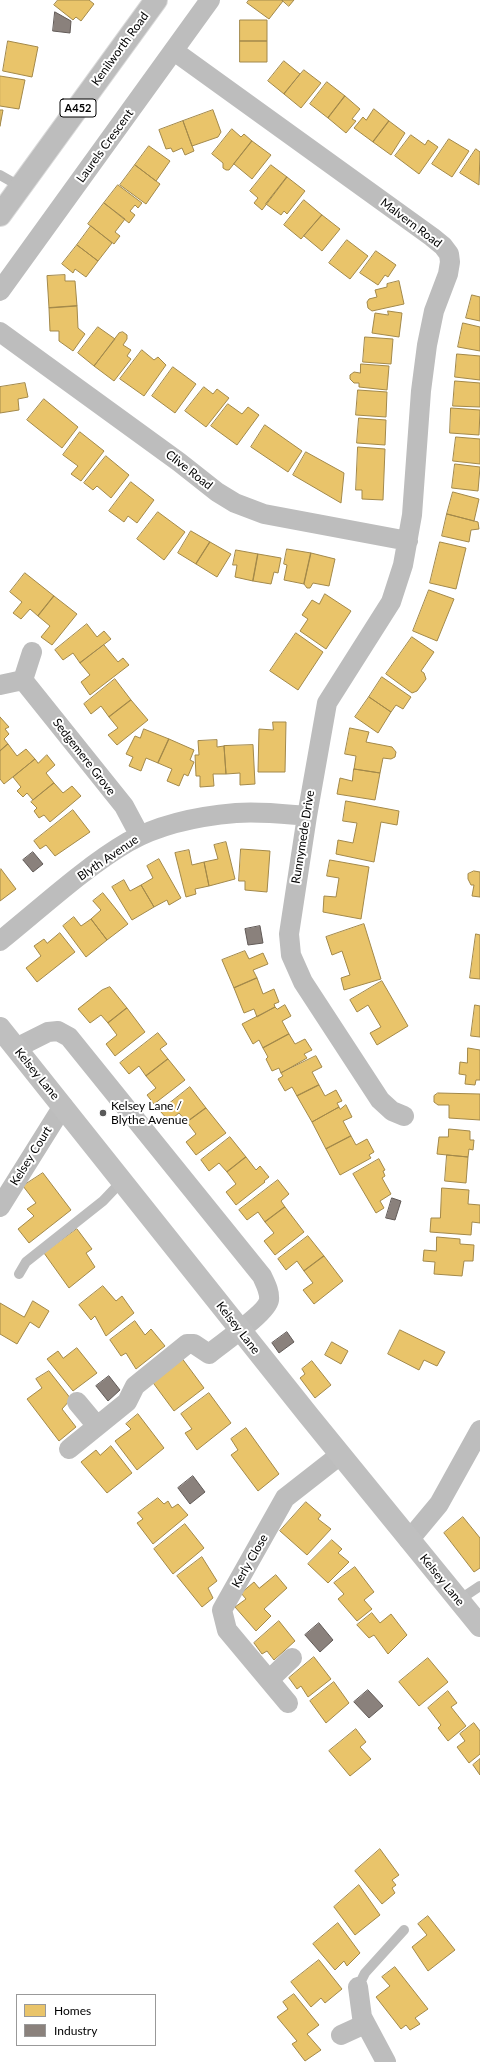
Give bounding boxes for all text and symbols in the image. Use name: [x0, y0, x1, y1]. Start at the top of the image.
street label: Kenilworth Road: [88, 9, 152, 89]
road number: A452: [60, 99, 96, 117]
street label: Laurels Crescent: [74, 107, 136, 185]
street label: Malvern Road: [378, 195, 444, 251]
street label: Clive Road: [163, 447, 215, 493]
street label: Sedgemere Grove: [50, 716, 118, 798]
street label: Runnymede Drive: [289, 789, 317, 885]
street label: Blyth Avenue: [75, 832, 141, 884]
street label: Kelsey Lane: [12, 1045, 62, 1103]
place label: Kelsey Lane / Blythe Avenue: [111, 1099, 188, 1127]
marker: Kelsey Lane / Blythe Avenue: [98, 1108, 108, 1118]
street label: Kelsey Court: [7, 1124, 55, 1188]
street label: Kelsey Lane: [213, 1299, 263, 1357]
street label: Kerly Close: [229, 1532, 271, 1590]
street label: Kelsey Lane: [417, 1551, 467, 1609]
legend: [16, 1994, 156, 2046]
text: Homes: [54, 2003, 91, 2018]
text: Industry: [54, 2023, 97, 2038]

